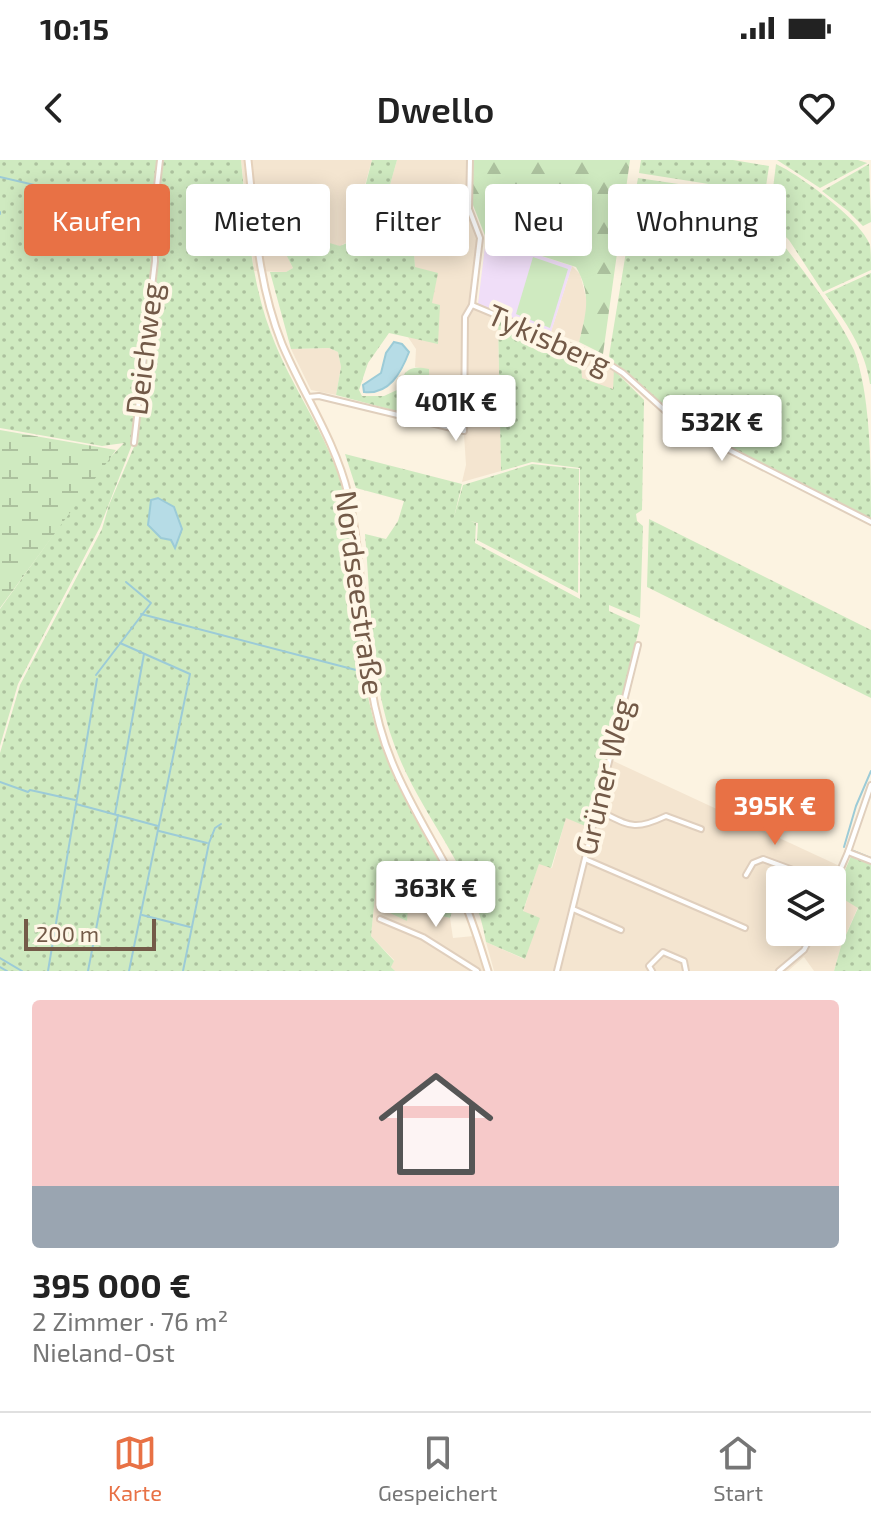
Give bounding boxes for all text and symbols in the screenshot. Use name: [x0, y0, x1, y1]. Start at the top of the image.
text: 10:15: [40, 10, 109, 46]
icon: back: [32, 86, 76, 130]
icon: heart: [795, 86, 839, 130]
text: Dwello: [377, 87, 494, 130]
chip: Kaufen: [24, 184, 170, 256]
chip: Mieten: [186, 184, 330, 256]
chip: Filter: [346, 184, 469, 256]
chip: Neu: [485, 184, 592, 256]
chip: Wohnung: [608, 184, 786, 256]
street label: Deichweg: [117, 280, 169, 417]
street label: Tykisberg: [483, 295, 617, 381]
pin: 401K €: [391, 375, 521, 443]
text: 401K €: [415, 385, 497, 416]
pin: 532K €: [657, 395, 787, 463]
text: 532K €: [681, 405, 763, 436]
street label: Nordseestraße: [329, 488, 393, 697]
street label: Grüner Weg: [566, 694, 640, 858]
pin: 395K €: [710, 779, 840, 847]
text: 395K €: [734, 789, 816, 820]
pin: 363K €: [371, 861, 501, 929]
map controls: [766, 866, 846, 946]
button: layers: [766, 866, 846, 946]
text: 363K €: [394, 871, 478, 902]
scale bar: [24, 915, 156, 951]
text: 200 m: [36, 920, 99, 946]
icon: home: [364, 1052, 508, 1196]
text: 395 000 €: [32, 1264, 191, 1305]
text: 2 Zimmer · 76 m²: [32, 1305, 228, 1336]
text: Nieland-Ost: [32, 1336, 175, 1367]
tab: Karte: [108, 1431, 162, 1505]
tab: Gespeichert: [378, 1431, 497, 1505]
tab: Start: [713, 1431, 763, 1505]

